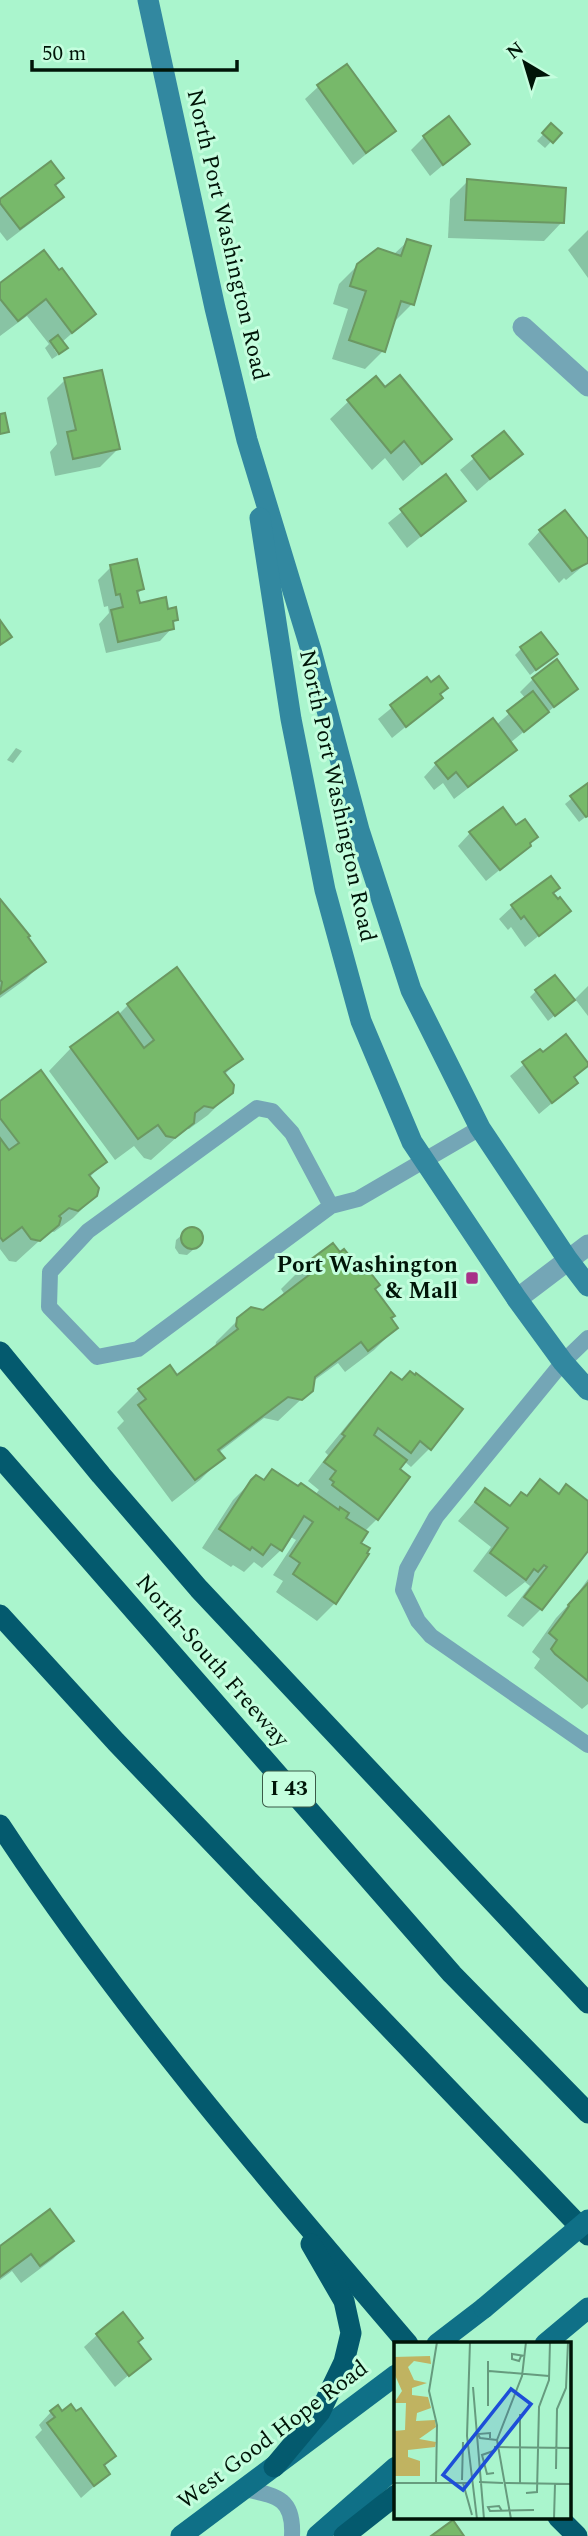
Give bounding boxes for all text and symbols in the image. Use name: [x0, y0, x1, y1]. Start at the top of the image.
scale bar: [32, 28, 236, 72]
north arrow: [490, 28, 560, 98]
text: N: [500, 35, 530, 67]
text: 50 m: [42, 38, 86, 70]
street label: North Port Washington Road: [176, 86, 278, 384]
street label: North Port Washington Road: [289, 647, 385, 946]
place label: Port Washington & Mall: [277, 1248, 458, 1309]
marker: Port Washington & Mall: [464, 1270, 480, 1286]
street label: North-South Freeway: [127, 1567, 298, 1756]
road number: I 43: [263, 1772, 315, 1806]
inset map: [394, 2342, 570, 2518]
street label: West Good Hope Road: [170, 2351, 376, 2519]

